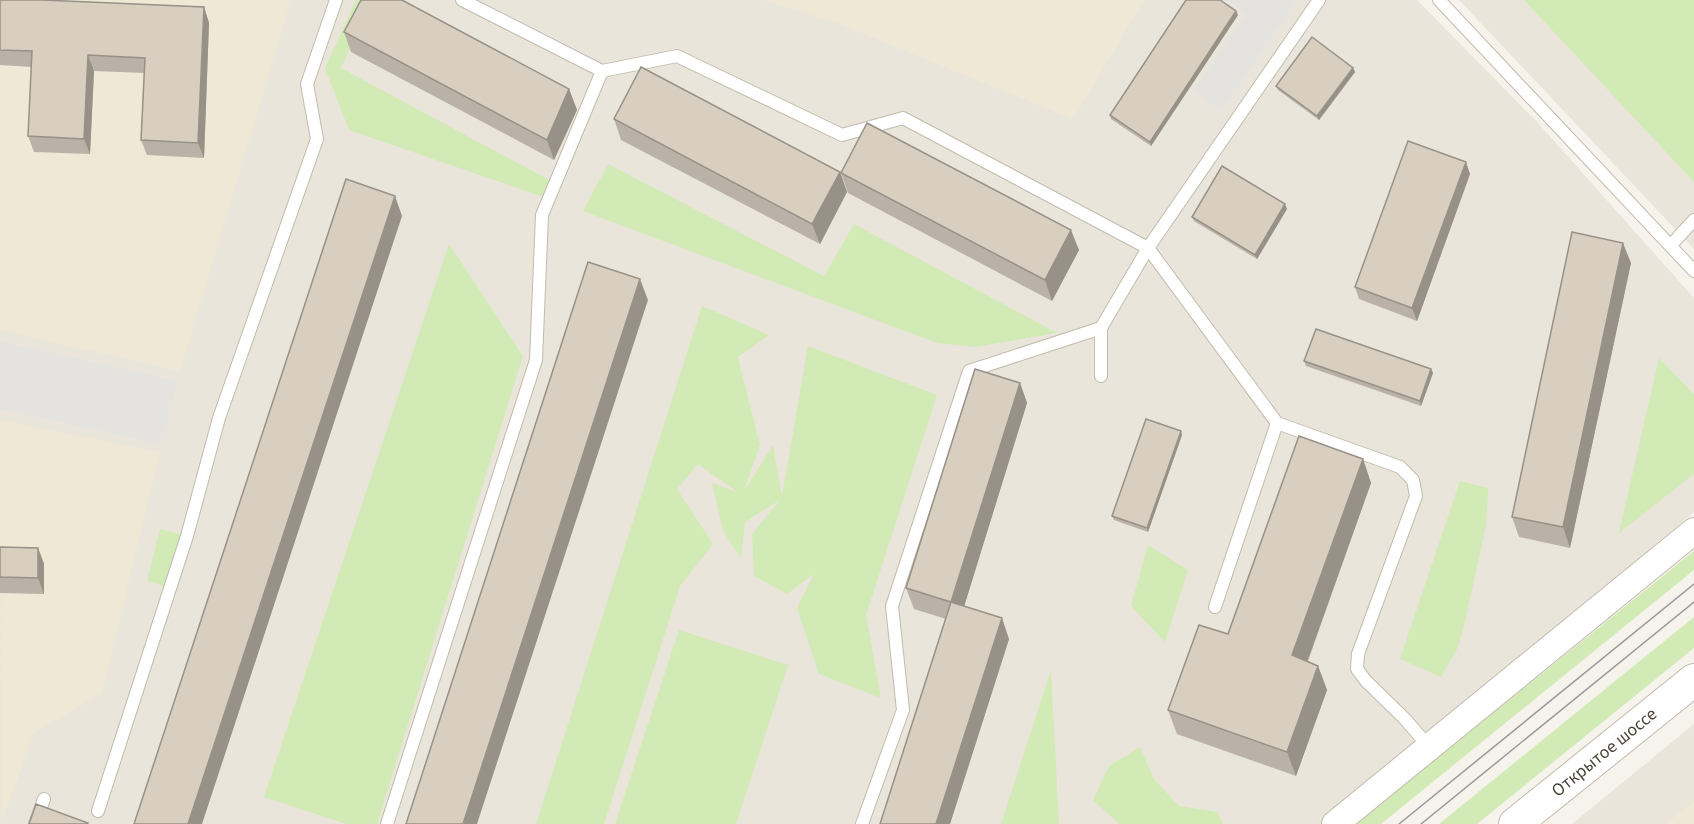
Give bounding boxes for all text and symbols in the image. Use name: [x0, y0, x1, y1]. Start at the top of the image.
street label: Открытое шоссе: [1546, 702, 1663, 803]

